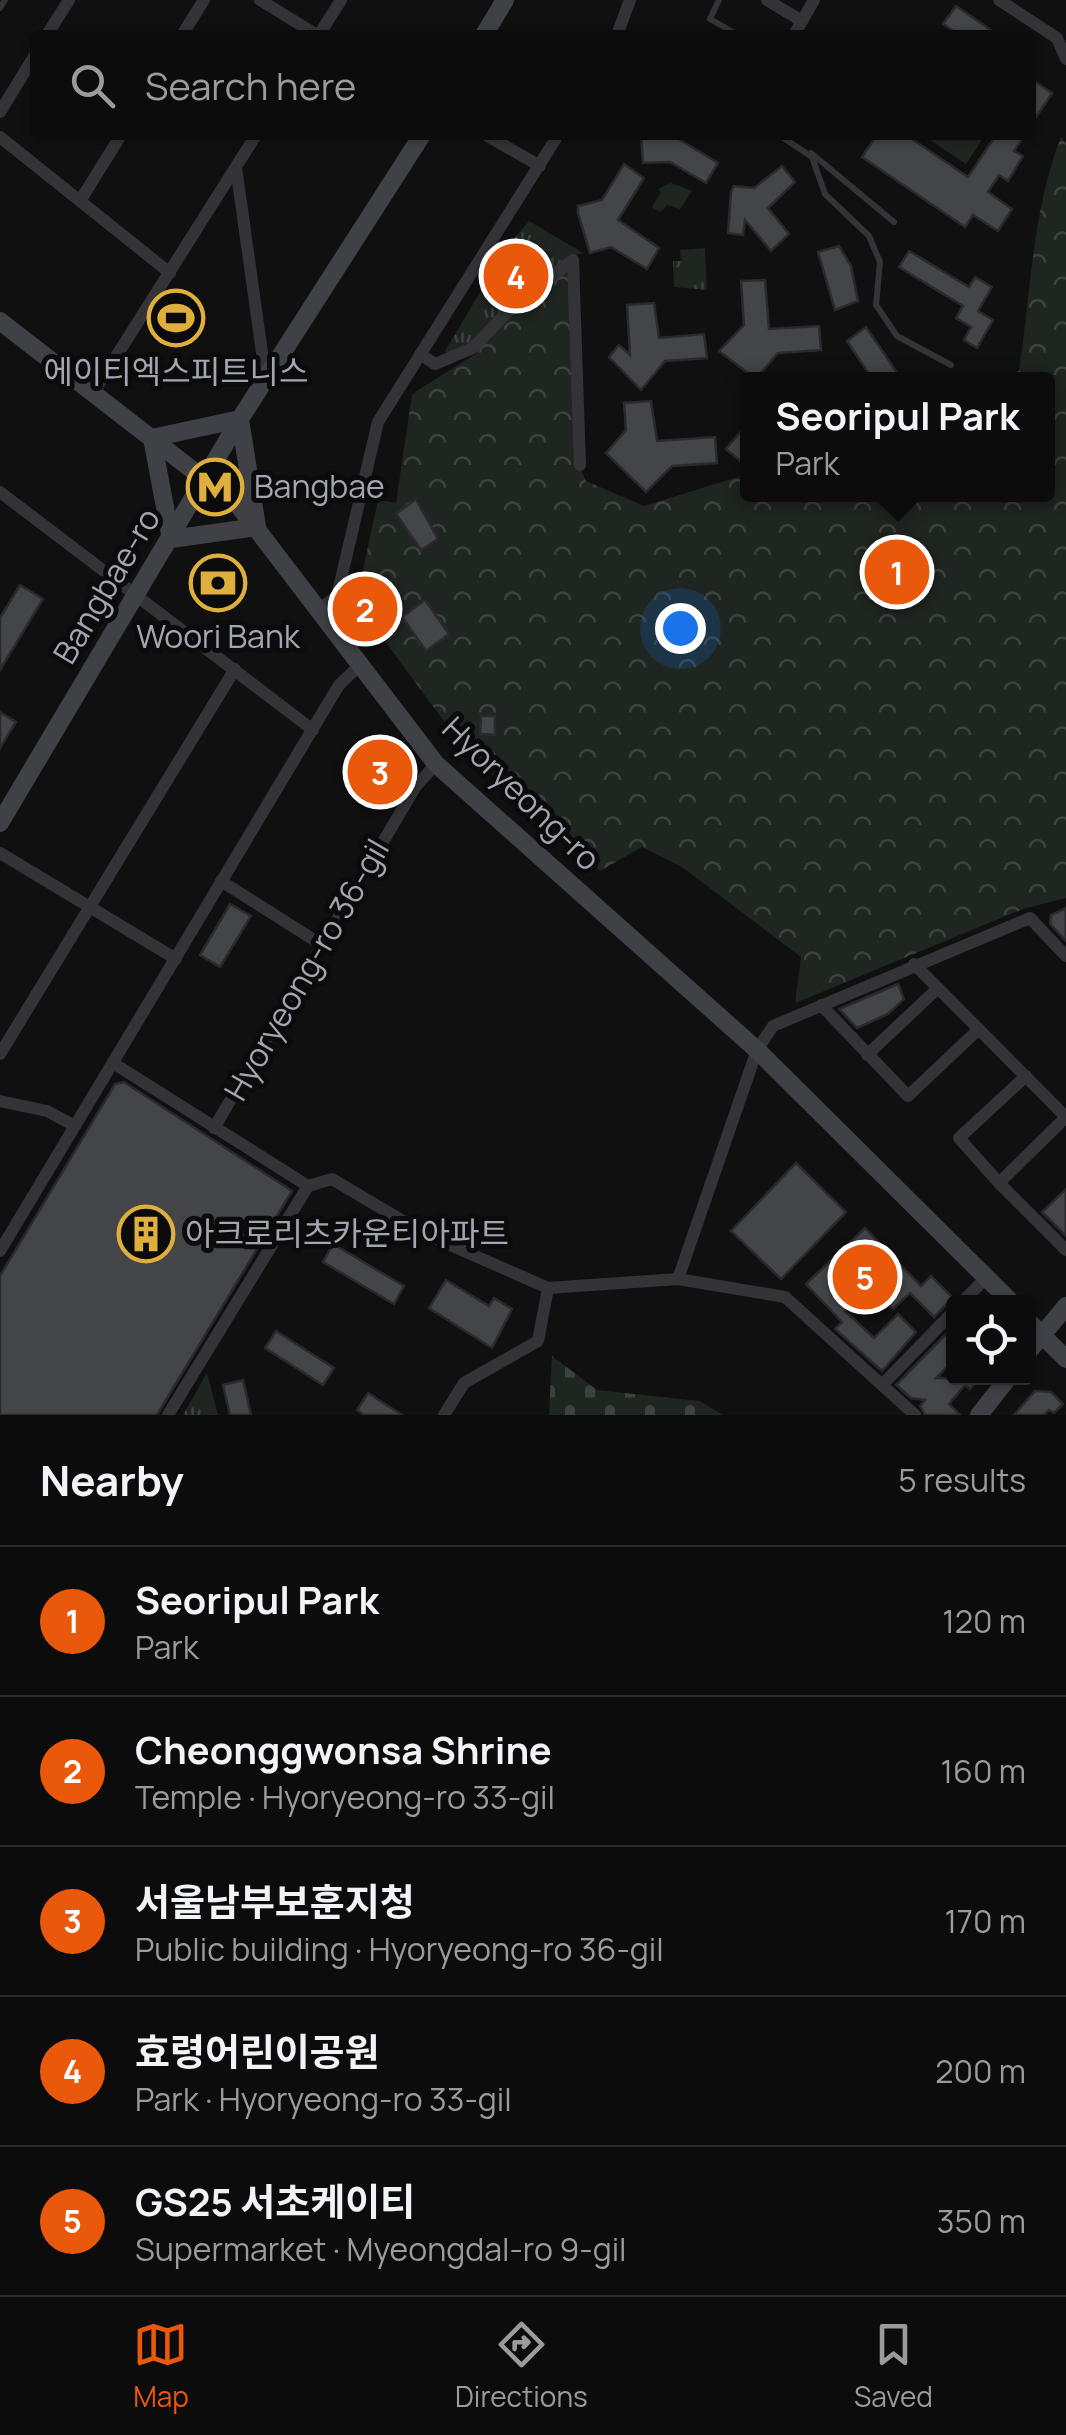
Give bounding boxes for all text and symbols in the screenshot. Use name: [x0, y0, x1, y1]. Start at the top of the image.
search box: [30, 30, 1036, 140]
icon: search: [65, 58, 120, 113]
text: Search here: [145, 59, 356, 111]
pin: 4: [484, 238, 548, 314]
sports icon: 에이티엑스피트니스: [146, 288, 206, 348]
place label: 에이티엑스피트니스: [44, 349, 308, 393]
popup: [740, 372, 1055, 502]
text: Seoripul Park: [776, 389, 1019, 441]
text: Park: [776, 441, 839, 485]
metro station icon: Bangbae: [185, 457, 245, 517]
place label: Bangbae: [254, 464, 385, 508]
street label: Bangbae-ro: [42, 499, 170, 672]
pin: 1: [864, 534, 930, 610]
bank icon: Woori Bank: [188, 553, 248, 613]
pin: 2: [332, 572, 398, 646]
your location: [655, 603, 706, 654]
place label: Woori Bank: [136, 614, 301, 658]
street label: Hyoryeong-ro: [433, 707, 610, 880]
pin: 3: [348, 734, 412, 810]
street label: Hyoryeong-ro 36-gil: [213, 831, 399, 1108]
building icon: 아크로리츠카운티아파트: [116, 1204, 176, 1264]
place label: 아크로리츠카운티아파트: [185, 1211, 509, 1255]
pin: 5: [832, 1240, 898, 1314]
map controls: [946, 1295, 1036, 1385]
button: locate: [946, 1295, 1036, 1385]
text: Nearby: [40, 1451, 184, 1509]
text: 5 results: [898, 1458, 1026, 1502]
text: Seoripul Park: [135, 1573, 379, 1625]
text: 1: [65, 1599, 80, 1643]
text: 120 m: [942, 1599, 1026, 1643]
text: Park: [135, 1625, 199, 1669]
text: Cheonggwonsa Shrine: [135, 1723, 552, 1775]
text: 2: [63, 1749, 82, 1793]
text: 160 m: [941, 1749, 1026, 1793]
text: Temple · Hyoryeong-ro 33-gil: [135, 1775, 555, 1819]
text: 서울남부보훈지청: [135, 1875, 415, 1927]
text: 3: [63, 1899, 82, 1943]
text: 170 m: [944, 1899, 1026, 1943]
text: Public building · Hyoryeong-ro 36-gil: [135, 1927, 664, 1971]
text: 효령어린이공원: [135, 2025, 380, 2077]
text: 4: [63, 2049, 82, 2093]
text: 200 m: [935, 2049, 1026, 2093]
text: Park · Hyoryeong-ro 33-gil: [135, 2077, 512, 2121]
text: GS25 서초케이티: [135, 2175, 415, 2227]
text: 5: [63, 2199, 82, 2243]
text: 350 m: [937, 2199, 1026, 2243]
text: Supermarket · Myeongdal-ro 9-gil: [135, 2227, 627, 2271]
tab: Map: [133, 2317, 189, 2415]
tab: Directions: [455, 2317, 588, 2415]
tab: Saved: [854, 2317, 933, 2415]

